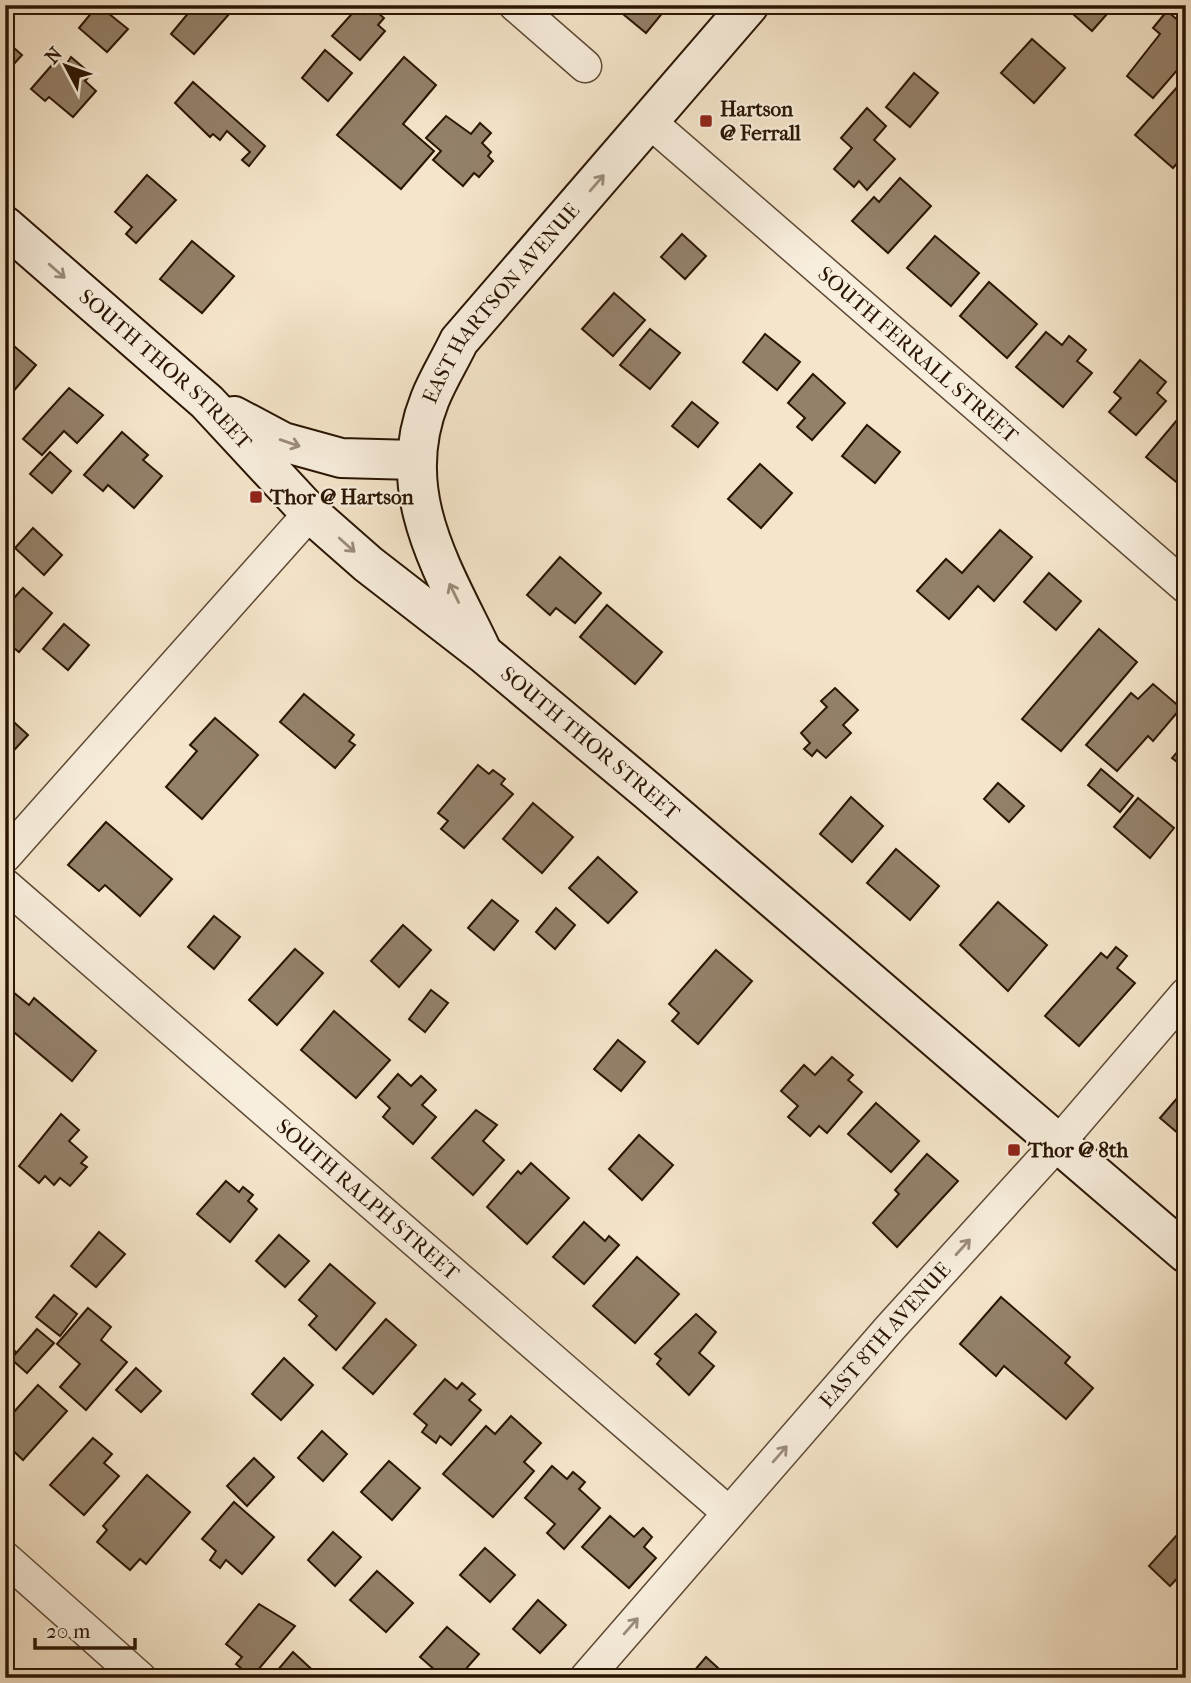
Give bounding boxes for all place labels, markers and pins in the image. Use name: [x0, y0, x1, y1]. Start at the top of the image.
place label: Hartson @ Ferrall: [720, 97, 801, 145]
marker: Hartson @ Ferrall: [698, 113, 714, 129]
place label: Thor @ Hartson: [269, 485, 414, 509]
marker: Thor @ Hartson: [248, 489, 264, 505]
place label: Thor @ 8th: [1027, 1138, 1128, 1162]
marker: Thor @ 8th: [1006, 1142, 1022, 1158]

